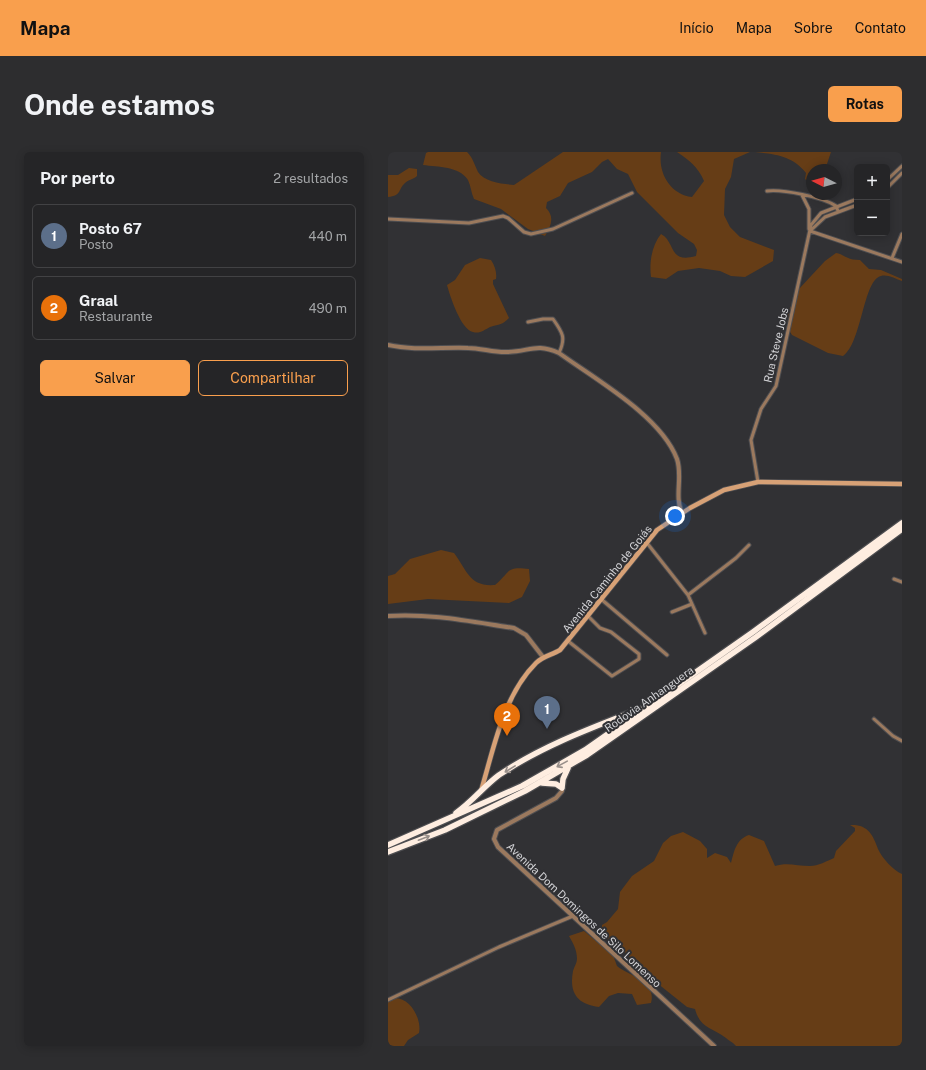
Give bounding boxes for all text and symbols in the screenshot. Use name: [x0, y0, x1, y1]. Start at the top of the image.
text: Mapa: [20, 17, 70, 39]
text: Início: [679, 20, 714, 36]
text: Mapa: [736, 20, 772, 36]
text: Sobre: [794, 20, 833, 36]
text: Contato: [855, 20, 906, 36]
button: Rotas: [828, 86, 902, 122]
text: Onde estamos: [24, 88, 215, 121]
north arrow: [806, 164, 842, 200]
map controls: [854, 164, 890, 236]
button: +: [854, 164, 890, 200]
text: Por perto: [40, 168, 115, 188]
text: 2 resultados: [273, 171, 348, 186]
button: −: [854, 200, 890, 236]
text: Posto 67: [79, 220, 142, 237]
text: 1: [51, 229, 57, 244]
text: 440 m: [308, 229, 347, 244]
text: Posto: [79, 237, 113, 252]
text: Graal: [79, 292, 118, 309]
text: 2: [50, 301, 58, 316]
text: 490 m: [308, 301, 347, 316]
street label: Rua Steve Jobs: [762, 306, 791, 384]
text: Restaurante: [79, 309, 153, 324]
button: Salvar: [40, 360, 190, 396]
button: Compartilhar: [198, 360, 348, 396]
your location: [665, 506, 685, 526]
street label: Avenida Caminho de Goiás: [560, 523, 654, 635]
street label: Rodovia Anhanguera: [602, 664, 696, 734]
pin: 1: [534, 696, 560, 729]
pin: 2: [494, 703, 520, 736]
one-way arrow: [556, 760, 568, 768]
one-way arrow: [504, 765, 516, 773]
one-way arrow: [418, 833, 430, 841]
street label: Avenida Dom Domingos de Silo Lomenso: [504, 840, 664, 990]

